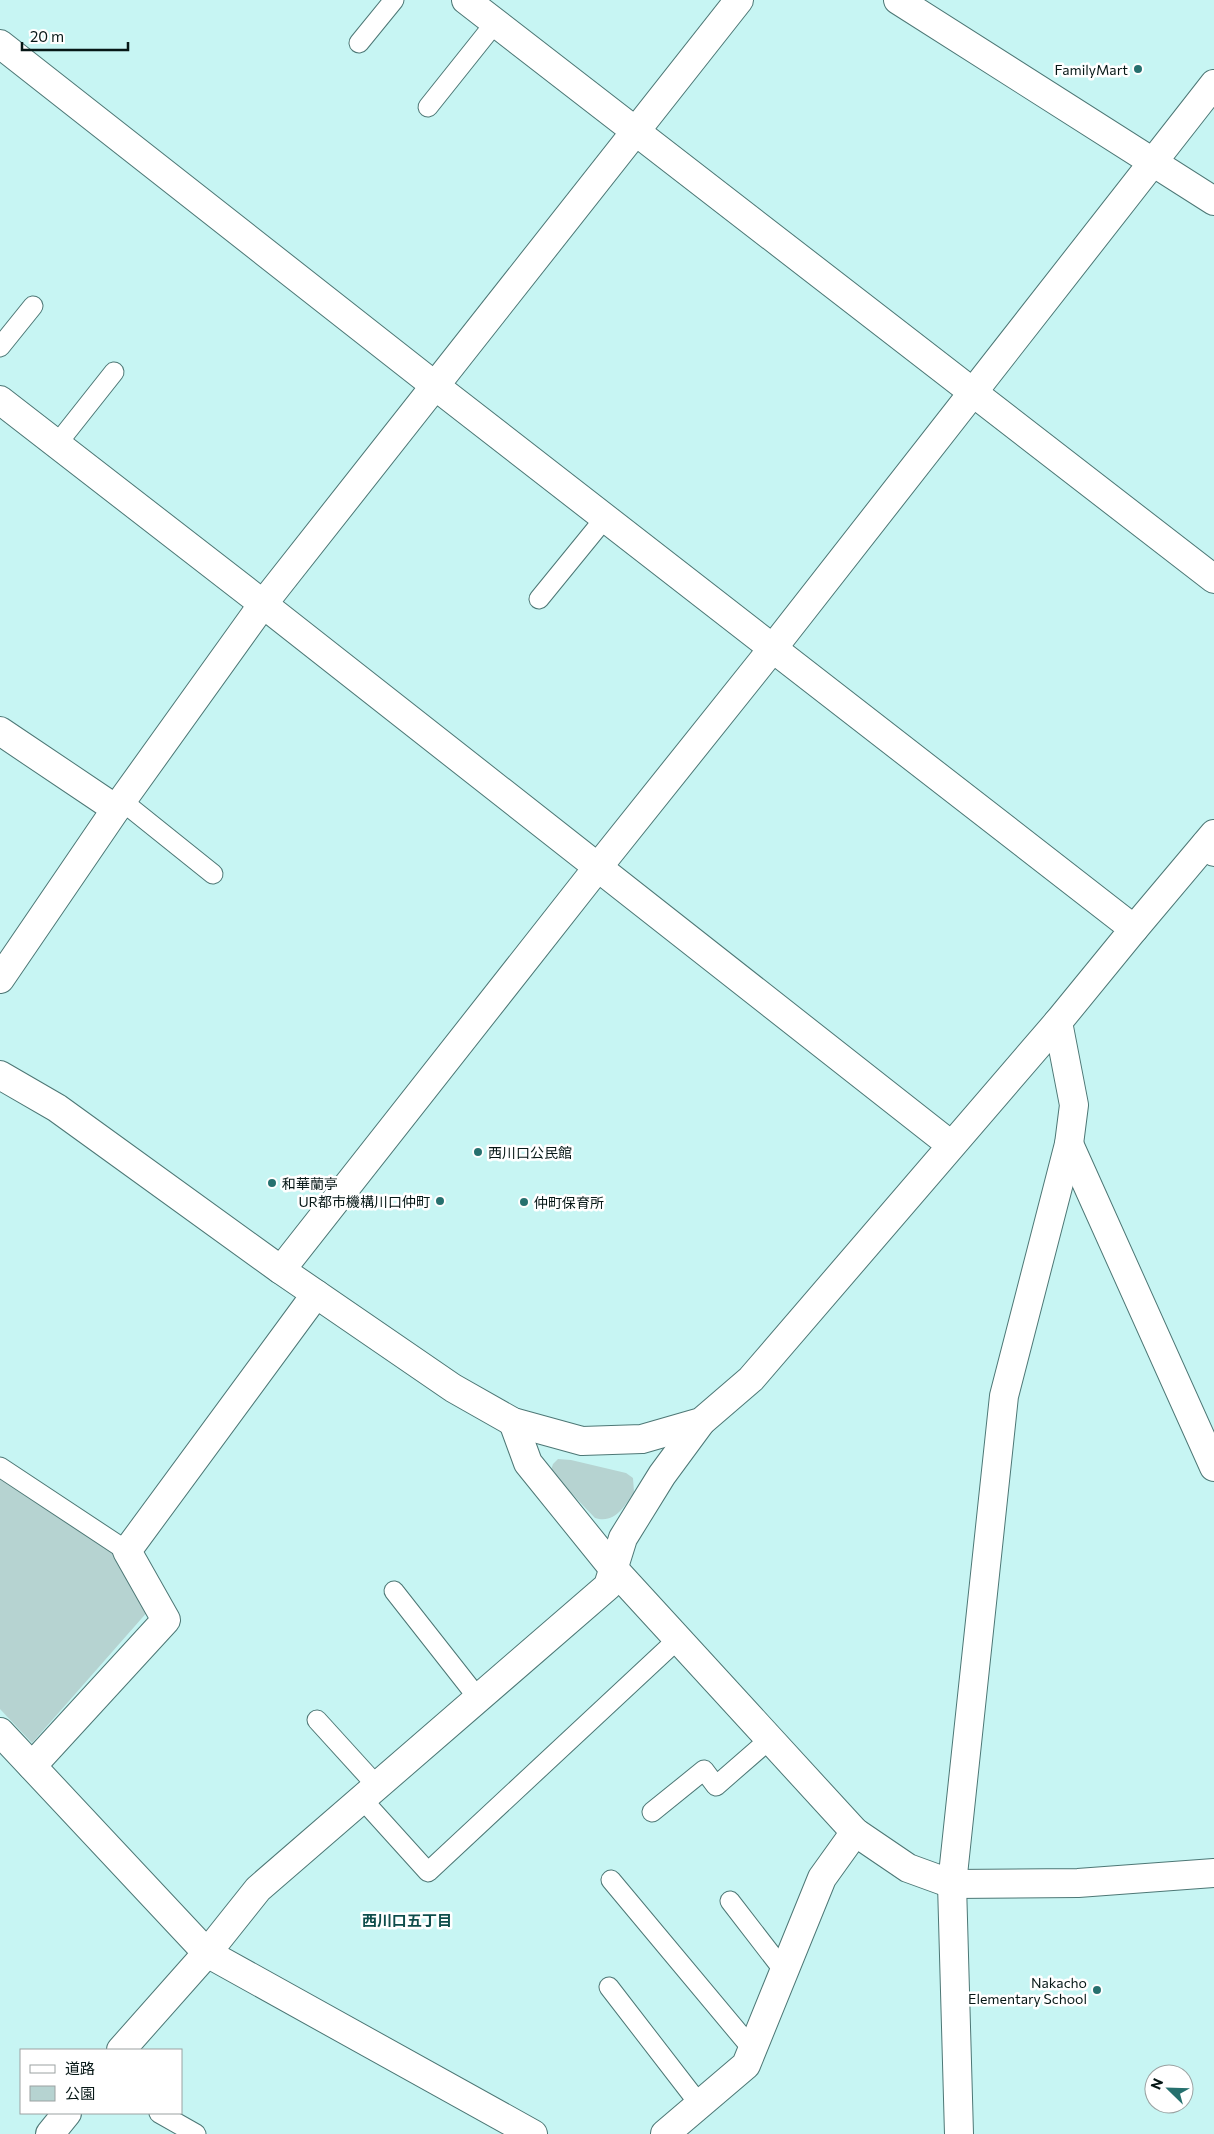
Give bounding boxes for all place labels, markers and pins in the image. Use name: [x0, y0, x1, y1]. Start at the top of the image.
place label: FamilyMart: [1054, 61, 1128, 78]
marker: FamilyMart: [1132, 63, 1144, 75]
place label: 西川口公民館: [488, 1144, 572, 1161]
marker: 西川口公民館: [472, 1146, 484, 1158]
place label: 和華蘭亭: [282, 1175, 338, 1192]
marker: 和華蘭亭: [266, 1177, 278, 1189]
place label: UR都市機構川口仲町: [298, 1193, 430, 1210]
place label: 仲町保育所: [534, 1194, 604, 1211]
marker: UR都市機構川口仲町: [434, 1195, 446, 1207]
marker: 仲町保育所: [518, 1196, 530, 1208]
place label: Nakacho Elementary School: [968, 1974, 1087, 2007]
marker: Nakacho Elementary School: [1091, 1984, 1103, 1996]

